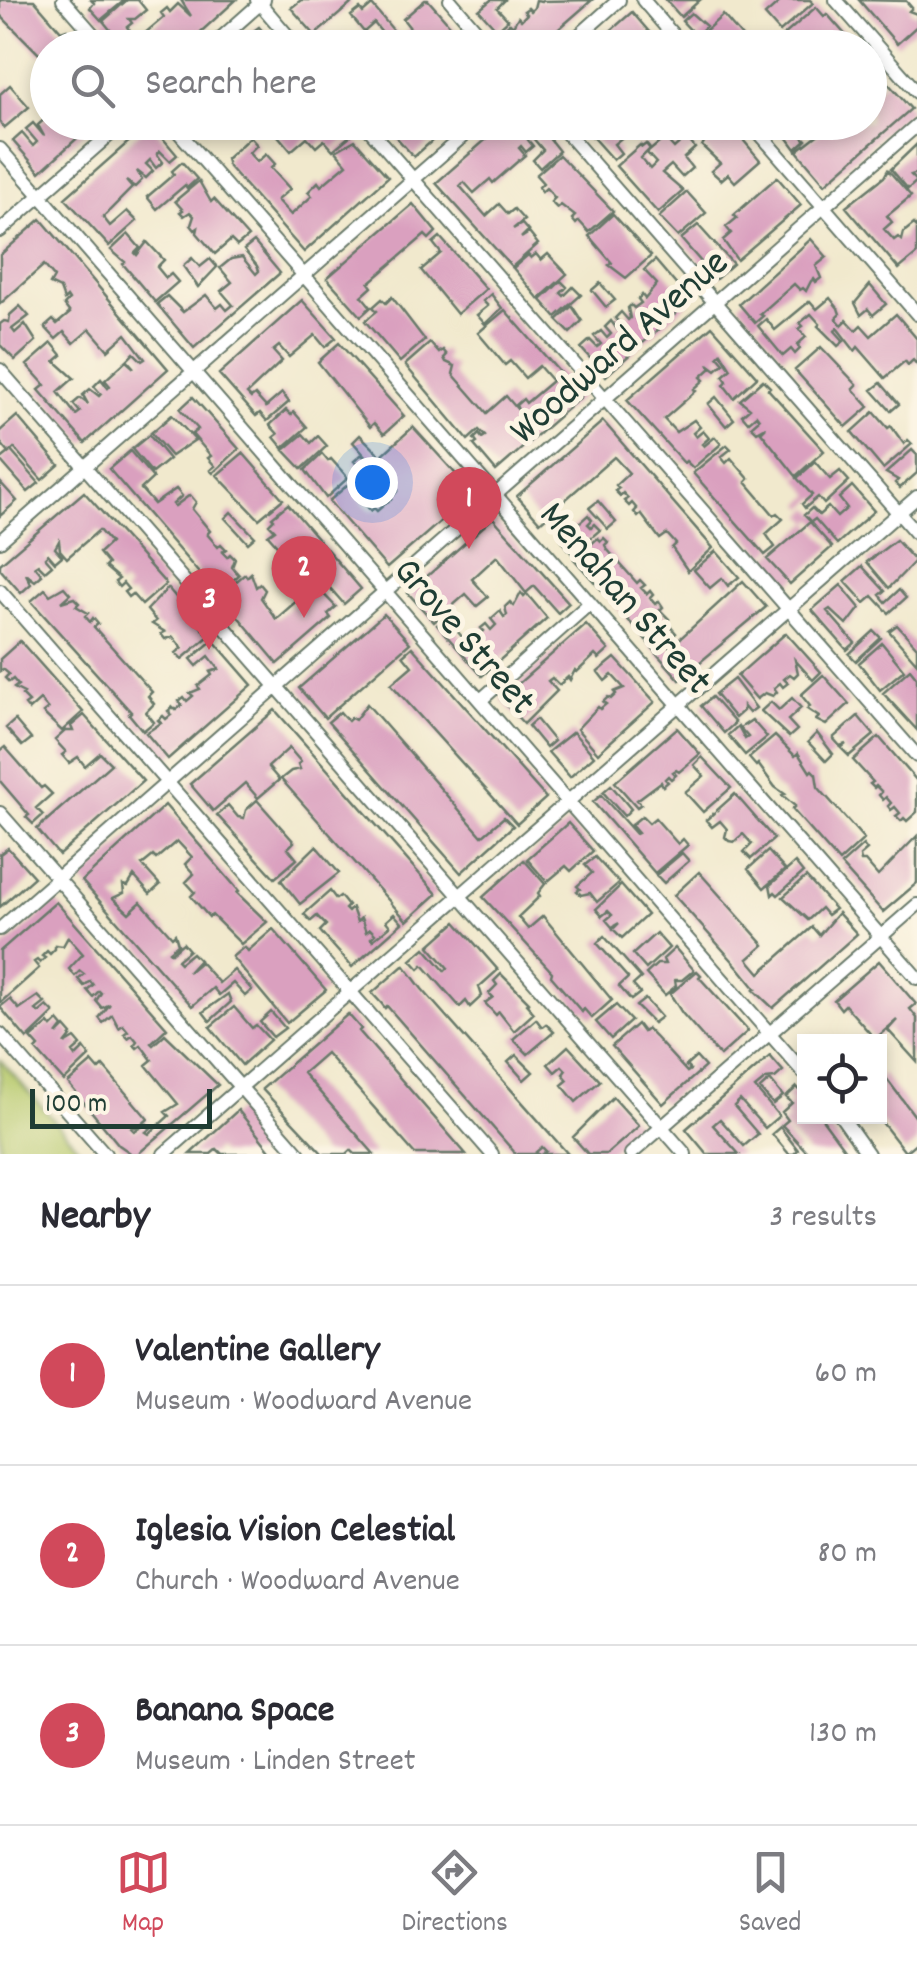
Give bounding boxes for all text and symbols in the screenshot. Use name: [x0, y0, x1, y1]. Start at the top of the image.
search box: [30, 30, 887, 140]
icon: search: [65, 58, 120, 113]
text: Search here: [145, 58, 317, 113]
street label: Woodward Avenue: [499, 238, 743, 460]
your location: [347, 457, 398, 508]
pin: 1: [436, 466, 502, 549]
street label: Menahan Street: [523, 491, 723, 710]
pin: 2: [272, 536, 336, 618]
street label: Grove Street: [377, 547, 547, 730]
pin: 3: [176, 568, 242, 650]
map controls: [797, 1034, 887, 1124]
button: locate: [797, 1034, 887, 1124]
scale bar: [30, 1084, 212, 1128]
text: 100 m: [45, 1086, 107, 1126]
text: Nearby: [40, 1189, 150, 1249]
text: 3 results: [769, 1196, 877, 1242]
text: Valentine Gallery: [135, 1325, 380, 1380]
text: 1: [69, 1352, 76, 1398]
text: 60 m: [815, 1352, 877, 1398]
text: Museum · Woodward Avenue: [135, 1380, 472, 1426]
text: Iglesia Vision Celestial: [135, 1505, 455, 1560]
text: 2: [66, 1532, 79, 1578]
text: 80 m: [817, 1532, 877, 1578]
text: Church · Woodward Avenue: [135, 1560, 460, 1606]
text: Banana Space: [135, 1685, 334, 1740]
text: 3: [65, 1712, 80, 1758]
text: 130 m: [809, 1712, 877, 1758]
text: Museum · Linden Street: [135, 1740, 416, 1786]
tab: Map: [116, 1845, 171, 1945]
tab: Directions: [402, 1845, 508, 1945]
tab: Saved: [739, 1845, 801, 1945]

